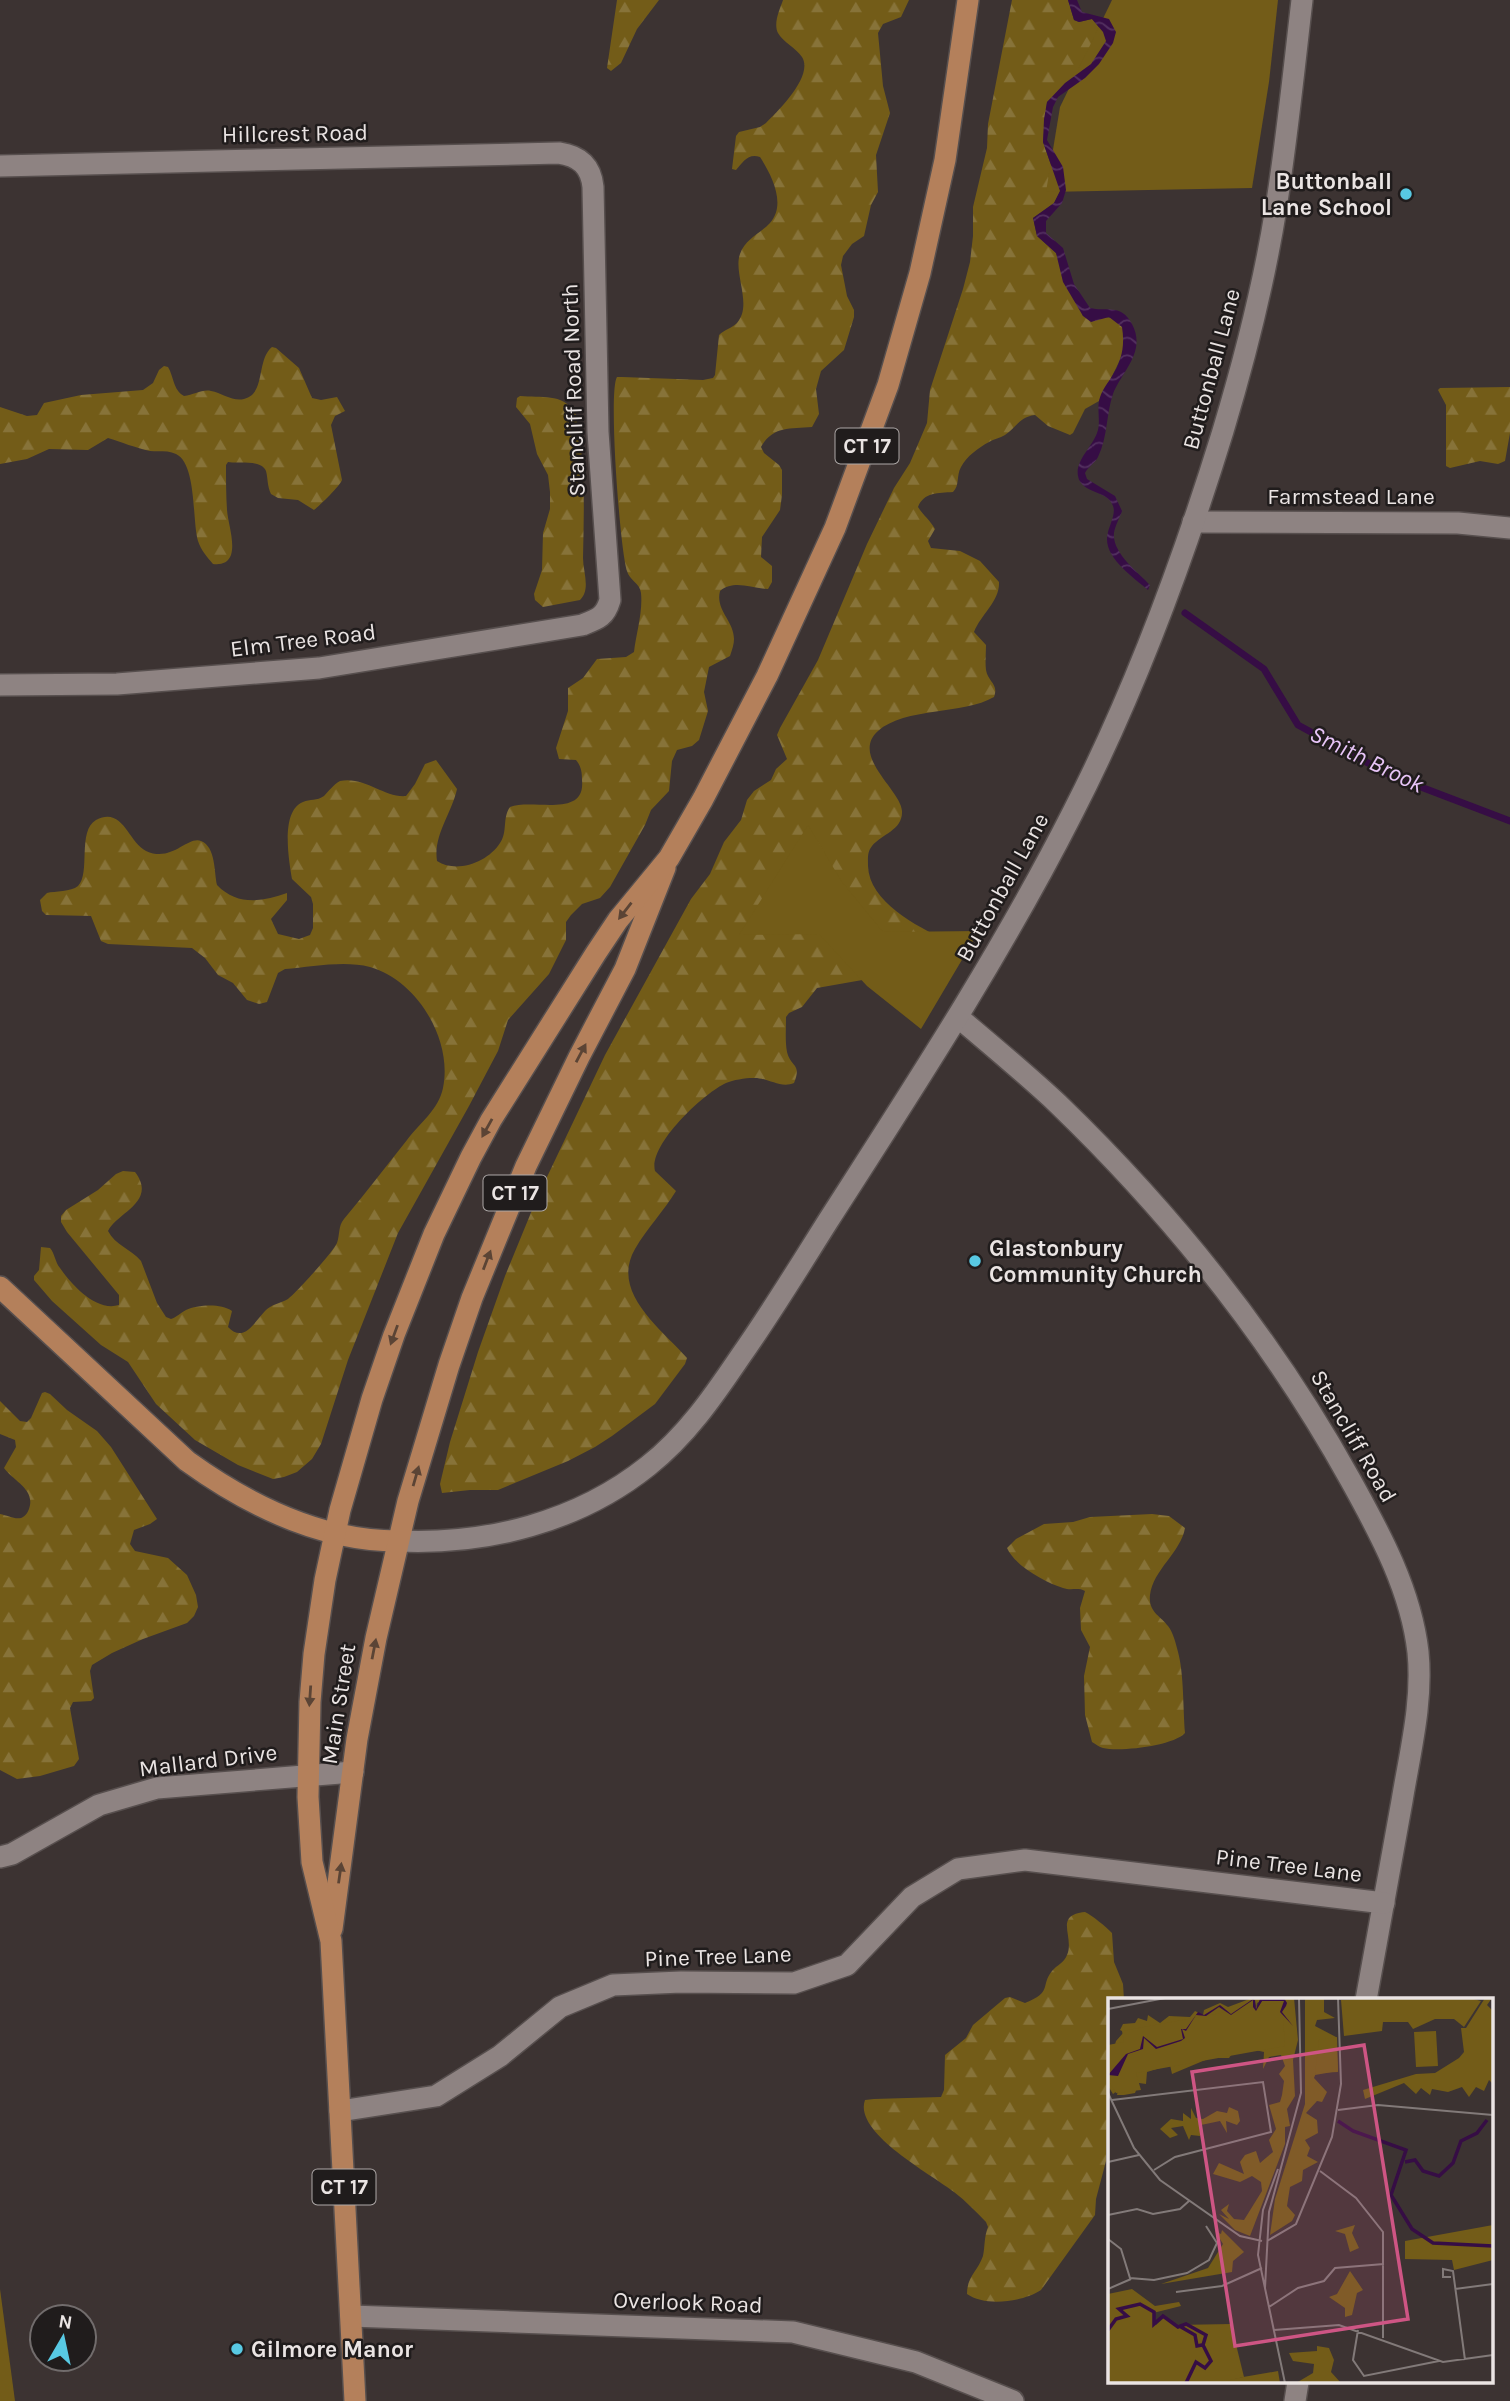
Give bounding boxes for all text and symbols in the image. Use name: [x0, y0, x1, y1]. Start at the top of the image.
street label: Hillcrest Road: [222, 119, 368, 148]
place label: Buttonball Lane School: [1261, 168, 1392, 221]
marker: Buttonball Lane School: [1398, 186, 1414, 202]
street label: Stancliff Road North: [556, 283, 591, 497]
street label: Buttonball Lane: [1177, 286, 1246, 453]
road number: CT 17: [836, 428, 898, 464]
street label: Farmstead Lane: [1267, 483, 1435, 510]
street label: Elm Tree Road: [229, 618, 377, 663]
water label: Smith Brook: [1305, 719, 1429, 799]
street label: Buttonball Lane: [950, 808, 1054, 966]
one-way arrow: [619, 902, 633, 920]
one-way arrow: [576, 1043, 587, 1063]
one-way arrow: [481, 1118, 493, 1137]
road number: CT 17: [484, 1176, 546, 1210]
place label: Glastonbury Community Church: [989, 1235, 1202, 1288]
one-way arrow: [482, 1249, 493, 1270]
marker: Glastonbury Community Church: [967, 1253, 983, 1269]
one-way arrow: [388, 1324, 399, 1345]
street label: Stancliff Road: [1305, 1365, 1402, 1507]
one-way arrow: [411, 1465, 421, 1486]
one-way arrow: [368, 1638, 379, 1660]
street label: Main Street: [316, 1642, 361, 1766]
one-way arrow: [304, 1686, 315, 1708]
street label: Mallard Drive: [138, 1739, 279, 1782]
street label: Pine Tree Lane: [1214, 1843, 1364, 1888]
one-way arrow: [334, 1862, 345, 1884]
street label: Pine Tree Lane: [644, 1940, 792, 1973]
inset map: [1108, 1998, 1492, 2384]
road number: CT 17: [312, 2170, 376, 2204]
street label: Overlook Road: [613, 2286, 763, 2319]
north arrow: [28, 2303, 98, 2373]
text: N: [57, 2310, 74, 2334]
place label: Gilmore Manor: [251, 2336, 413, 2363]
marker: Gilmore Manor: [229, 2341, 245, 2357]

